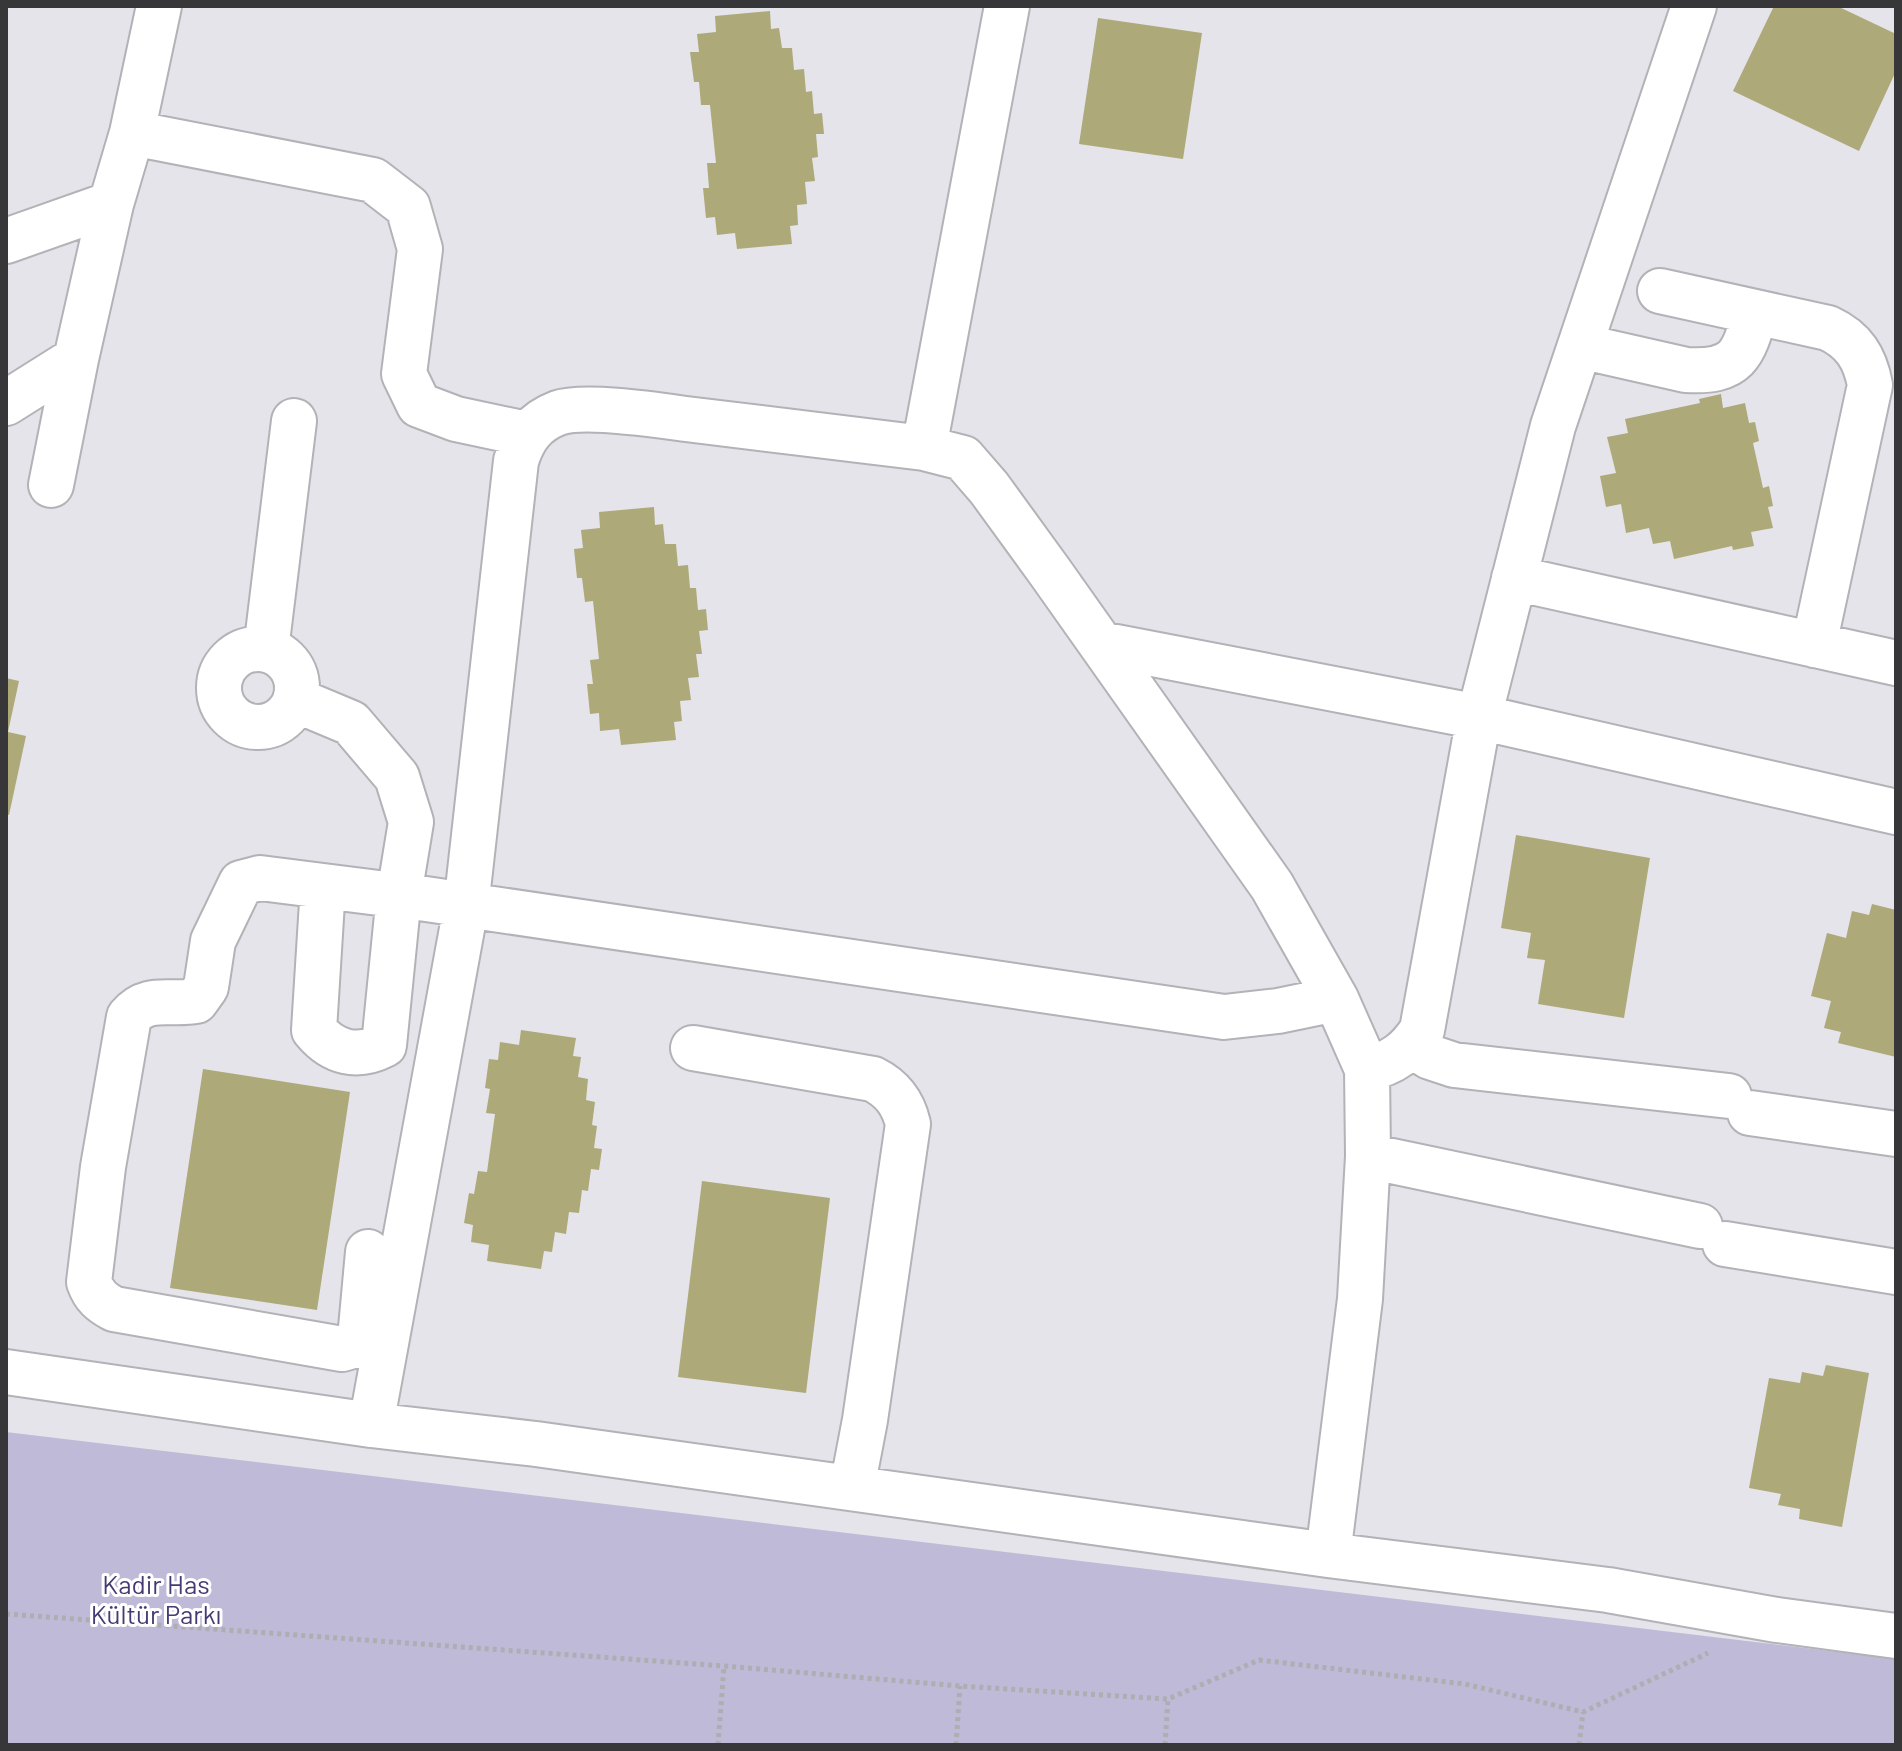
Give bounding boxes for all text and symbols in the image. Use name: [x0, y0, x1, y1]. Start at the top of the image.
park label: Kadir Has Kültür Parkı: [91, 1568, 221, 1629]

